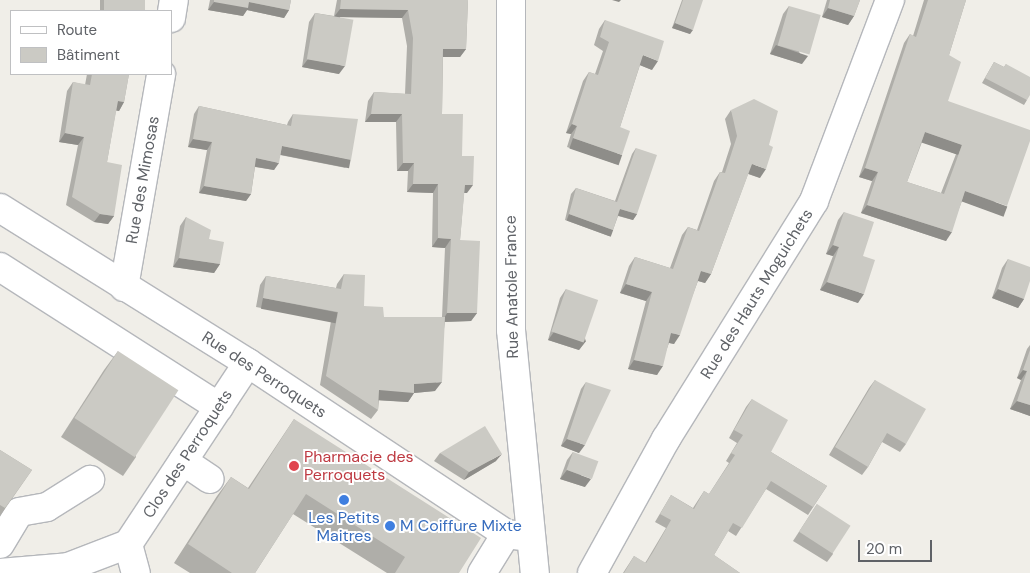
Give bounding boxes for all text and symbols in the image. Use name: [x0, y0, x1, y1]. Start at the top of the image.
legend: [10, 10, 172, 75]
text: Route: [57, 20, 97, 40]
text: Bâtiment: [57, 45, 120, 65]
street label: Rue des Mimosas: [122, 115, 164, 245]
street label: Rue des Hauts Moguichets: [697, 205, 817, 383]
street label: Rue Anatole France: [501, 215, 523, 359]
street label: Rue des Perroquets: [198, 328, 330, 422]
street label: Clos des Perroquets: [139, 386, 237, 522]
place label: Pharmacie des Perroquets: [304, 447, 414, 485]
marker: Pharmacie des Perroquets: [288, 460, 300, 472]
marker: Les Petits Maitres: [338, 494, 350, 506]
place label: Les Petits Maitres: [308, 508, 380, 546]
place label: M Coiffure Mixte: [400, 516, 522, 536]
marker: M Coiffure Mixte: [384, 520, 396, 532]
scale bar: [860, 530, 934, 562]
text: 20 m: [866, 539, 902, 559]

